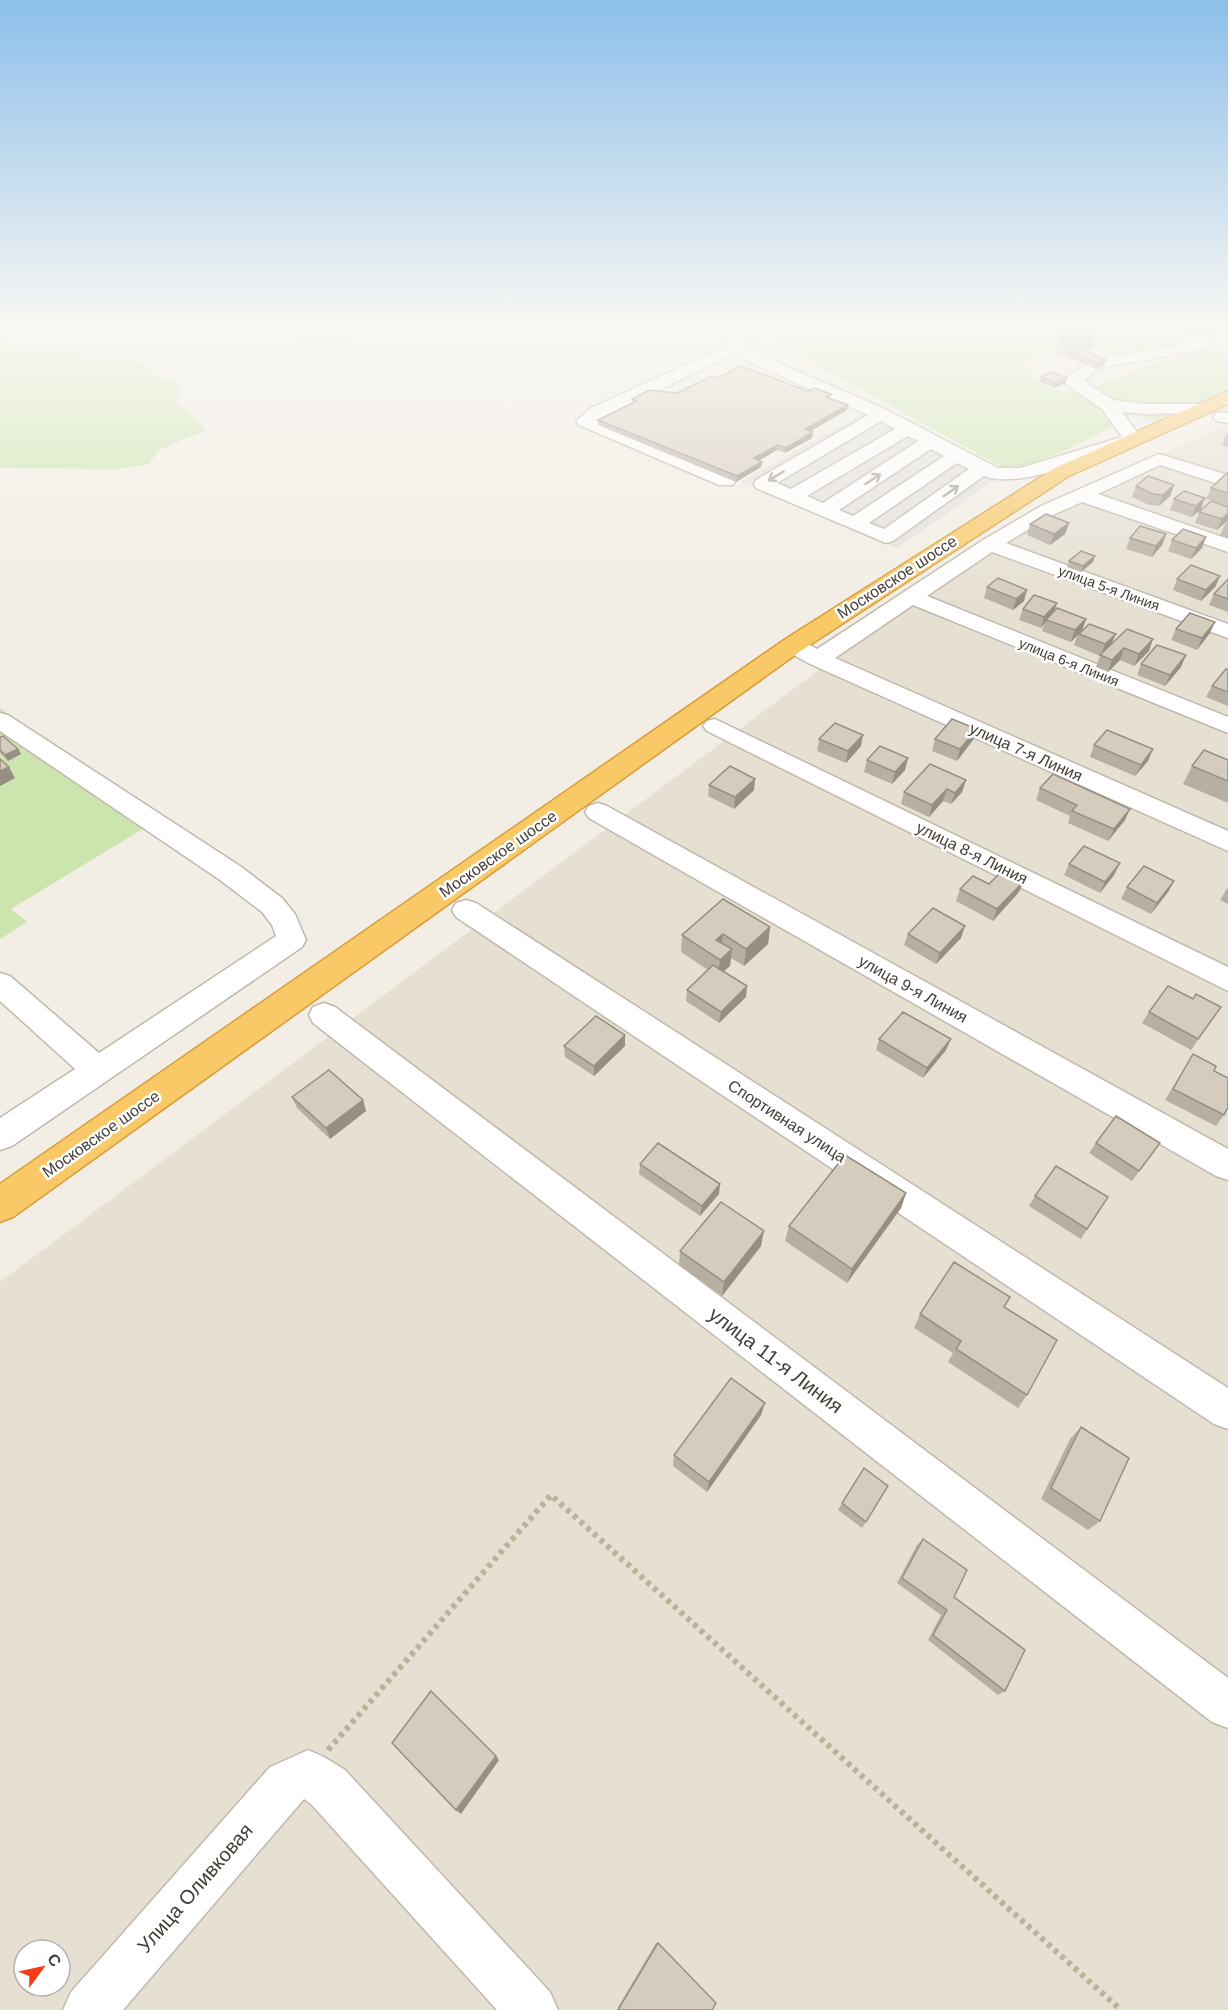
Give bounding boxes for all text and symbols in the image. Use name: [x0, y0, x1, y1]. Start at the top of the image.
one-way arrow: [768, 471, 785, 483]
one-way arrow: [864, 472, 881, 484]
one-way arrow: [942, 485, 958, 497]
street label: Московское шоссе: [834, 532, 960, 622]
street label: улица 5-я Линия: [1056, 562, 1162, 614]
street label: улица 6-я Линия: [1017, 635, 1121, 689]
street label: улица 7-я Линия: [967, 719, 1085, 785]
street label: Московское шоссе: [436, 807, 560, 901]
street label: улица 8-я Линия: [914, 819, 1030, 887]
street label: улица 9-я Линия: [856, 952, 970, 1026]
street label: Спортивная улица: [725, 1076, 849, 1166]
street label: Московское шоссе: [39, 1087, 163, 1181]
street label: улица 11-я Линия: [705, 1303, 847, 1417]
street label: Улица Оливковая: [133, 1819, 257, 1957]
north arrow: [12, 1938, 72, 1998]
text: С: [44, 1951, 65, 1970]

